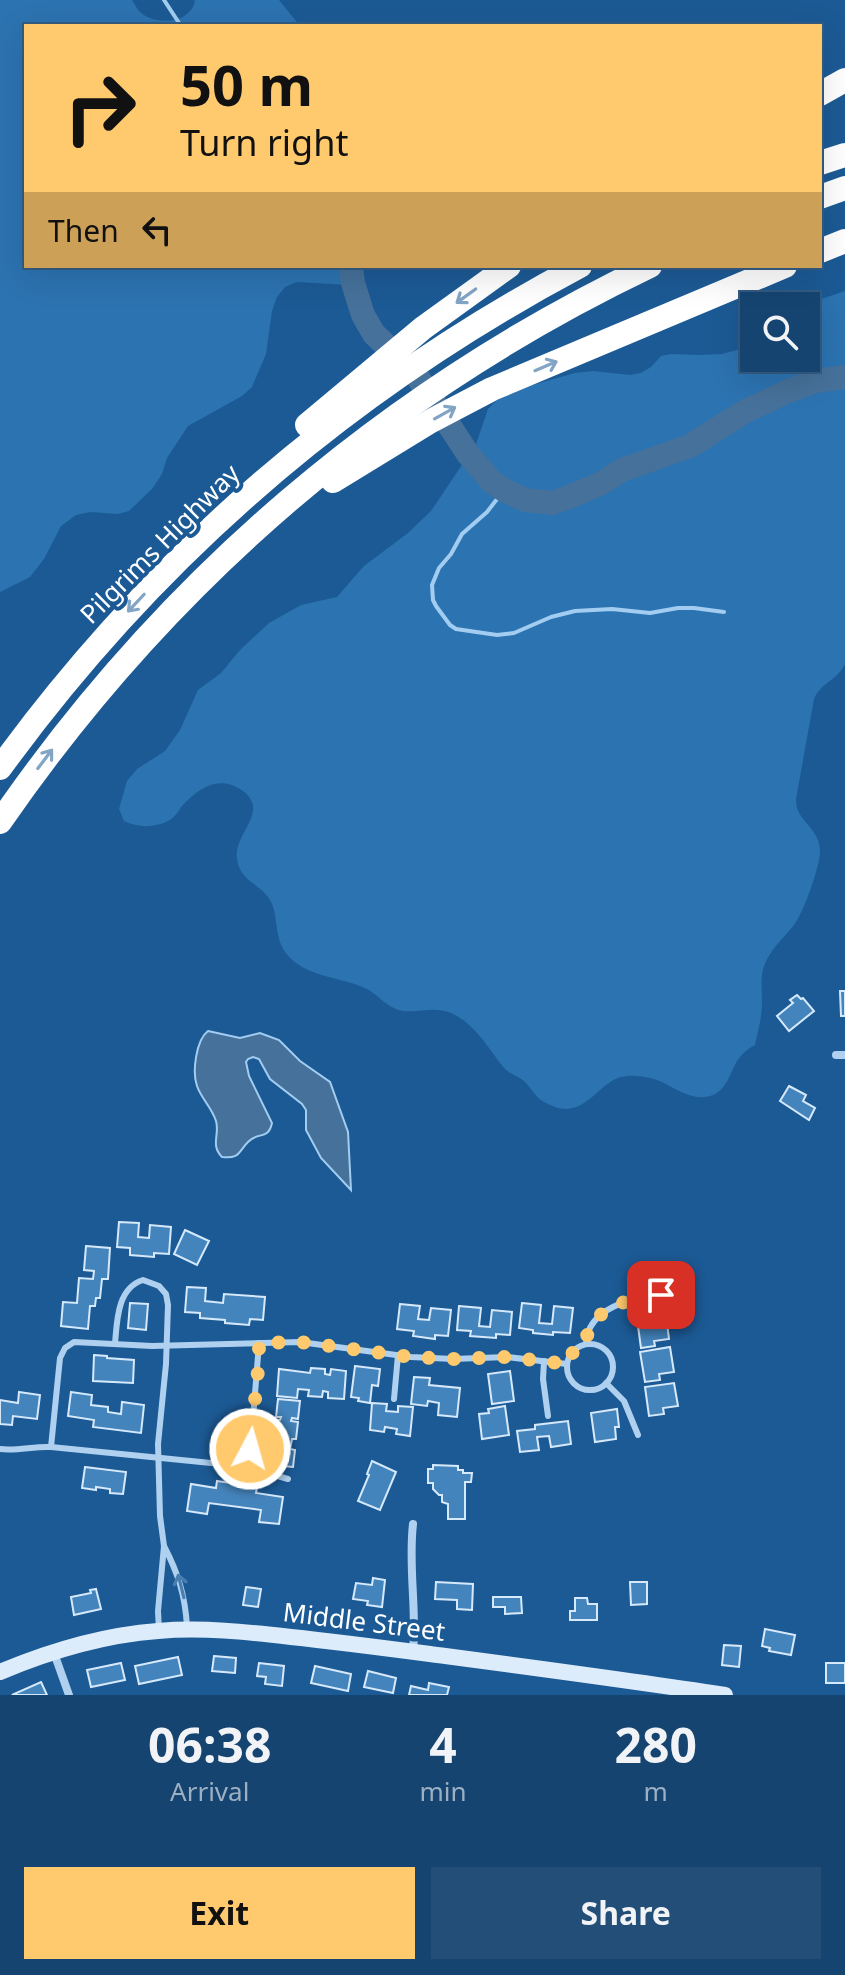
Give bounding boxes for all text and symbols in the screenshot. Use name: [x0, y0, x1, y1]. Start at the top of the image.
text: 50 m: [180, 46, 313, 122]
icon: right: [48, 56, 152, 160]
text: Turn right: [180, 118, 348, 167]
icon: left: [135, 208, 179, 252]
text: Then: [48, 210, 119, 251]
one-way arrow: [455, 288, 477, 305]
map controls: [740, 292, 820, 372]
button: search: [740, 292, 820, 372]
one-way arrow: [533, 358, 557, 373]
one-way arrow: [433, 405, 457, 420]
street label: Pilgrims Highway: [71, 455, 248, 631]
one-way arrow: [128, 592, 146, 612]
one-way arrow: [37, 749, 54, 770]
pin: [627, 1261, 695, 1329]
icon: arrive: [639, 1273, 683, 1317]
position arrow: [208, 1407, 292, 1491]
one-way arrow: [172, 1574, 187, 1600]
street label: Middle Street: [281, 1593, 447, 1649]
text: 06:38: [148, 1712, 271, 1777]
text: 4: [429, 1712, 457, 1777]
text: 280: [615, 1712, 697, 1777]
text: Arrival: [170, 1773, 249, 1809]
text: min: [419, 1773, 467, 1809]
text: m: [644, 1773, 668, 1809]
button: Exit: [24, 1867, 415, 1959]
button: Share: [431, 1867, 821, 1959]

